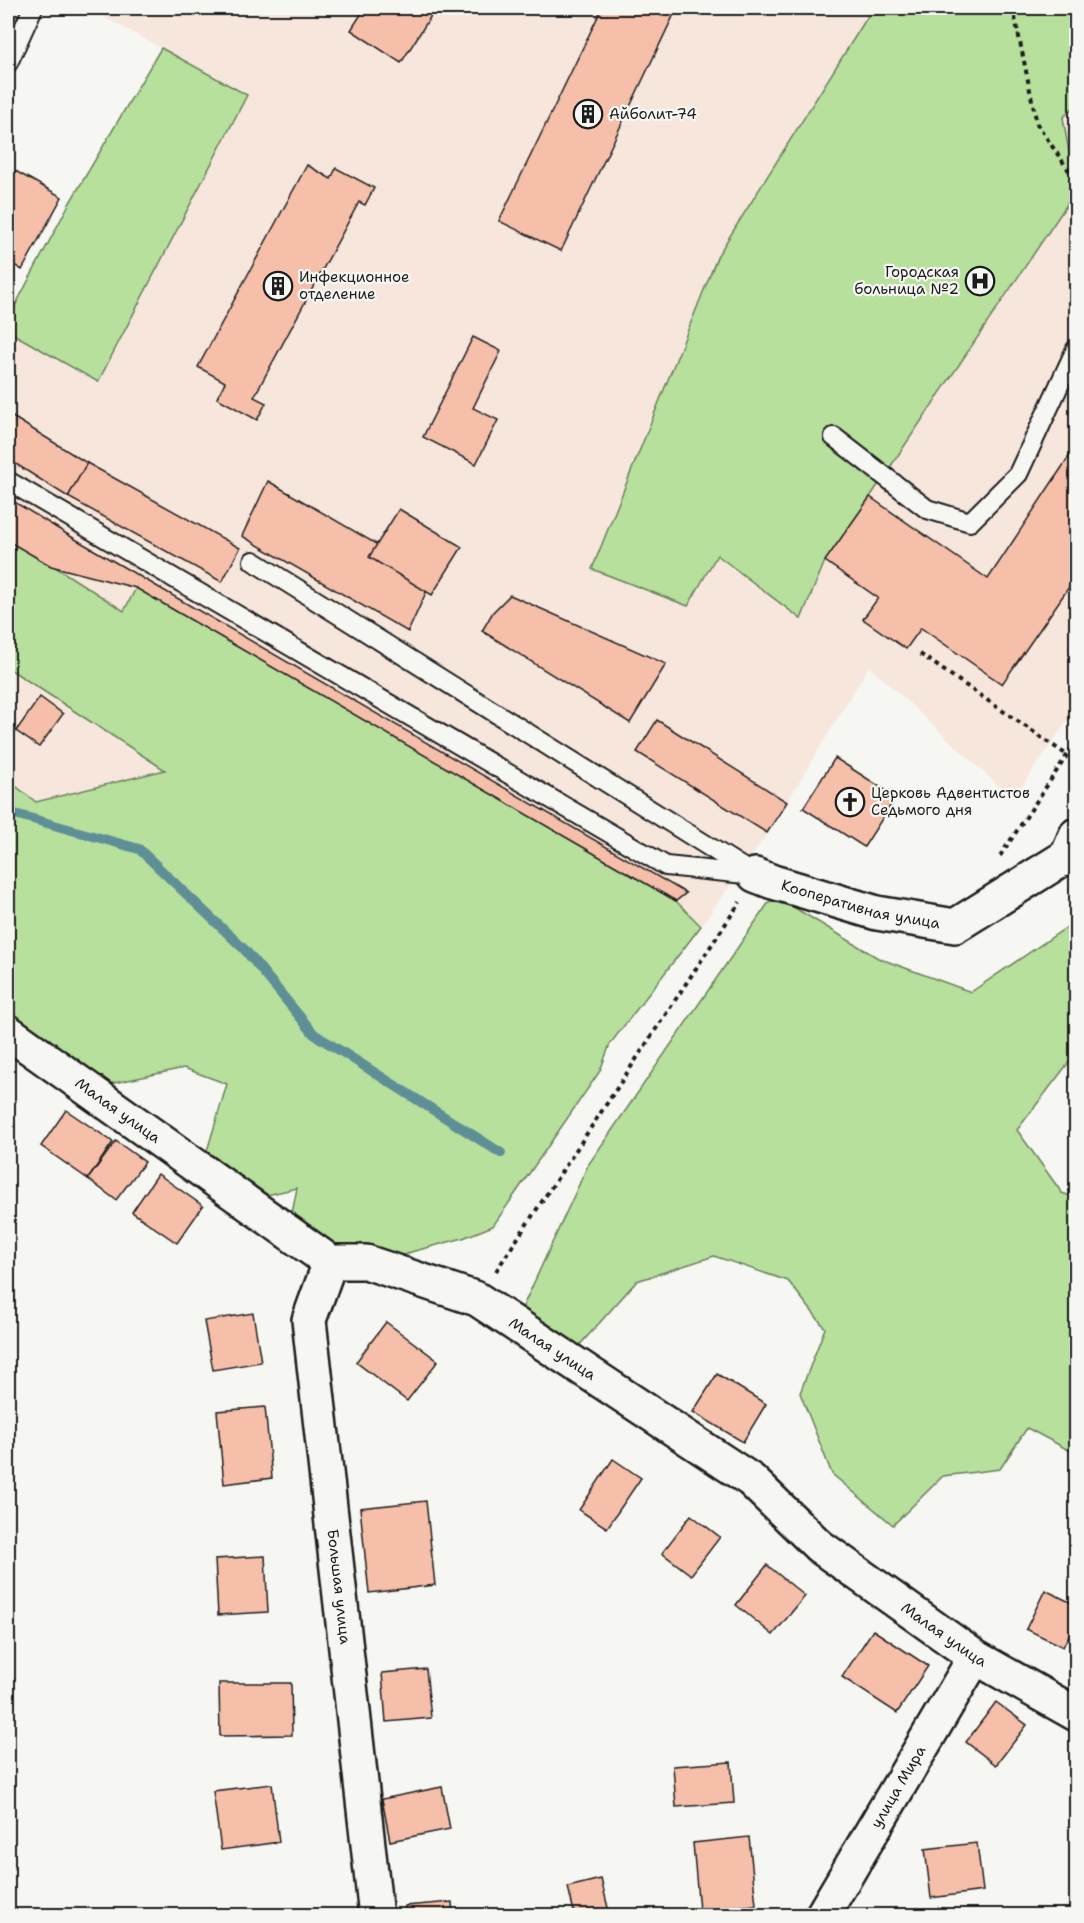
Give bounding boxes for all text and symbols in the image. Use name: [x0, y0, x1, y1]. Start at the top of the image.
building icon: Айболит-74: [572, 98, 604, 130]
place label: Айболит-74: [609, 104, 697, 124]
place label: Городская больница №2: [854, 262, 959, 299]
hospital icon: Городская больница №2: [964, 265, 996, 297]
place label: Инфекционное отделение: [299, 267, 410, 304]
building icon: Инфекционное отделение: [262, 270, 294, 302]
place label: Церковь Адвентистов Седьмого дня: [871, 783, 1030, 820]
church icon: Церковь Адвентистов Седьмого дня: [834, 786, 866, 818]
street label: Кооперативная улица: [779, 875, 942, 933]
street label: Малая улица: [71, 1073, 165, 1148]
street label: Малая улица: [505, 1313, 600, 1385]
street label: Большая улица: [323, 1528, 355, 1646]
street label: Малая улица: [897, 1598, 991, 1672]
street label: улица Мира: [866, 1741, 931, 1832]

